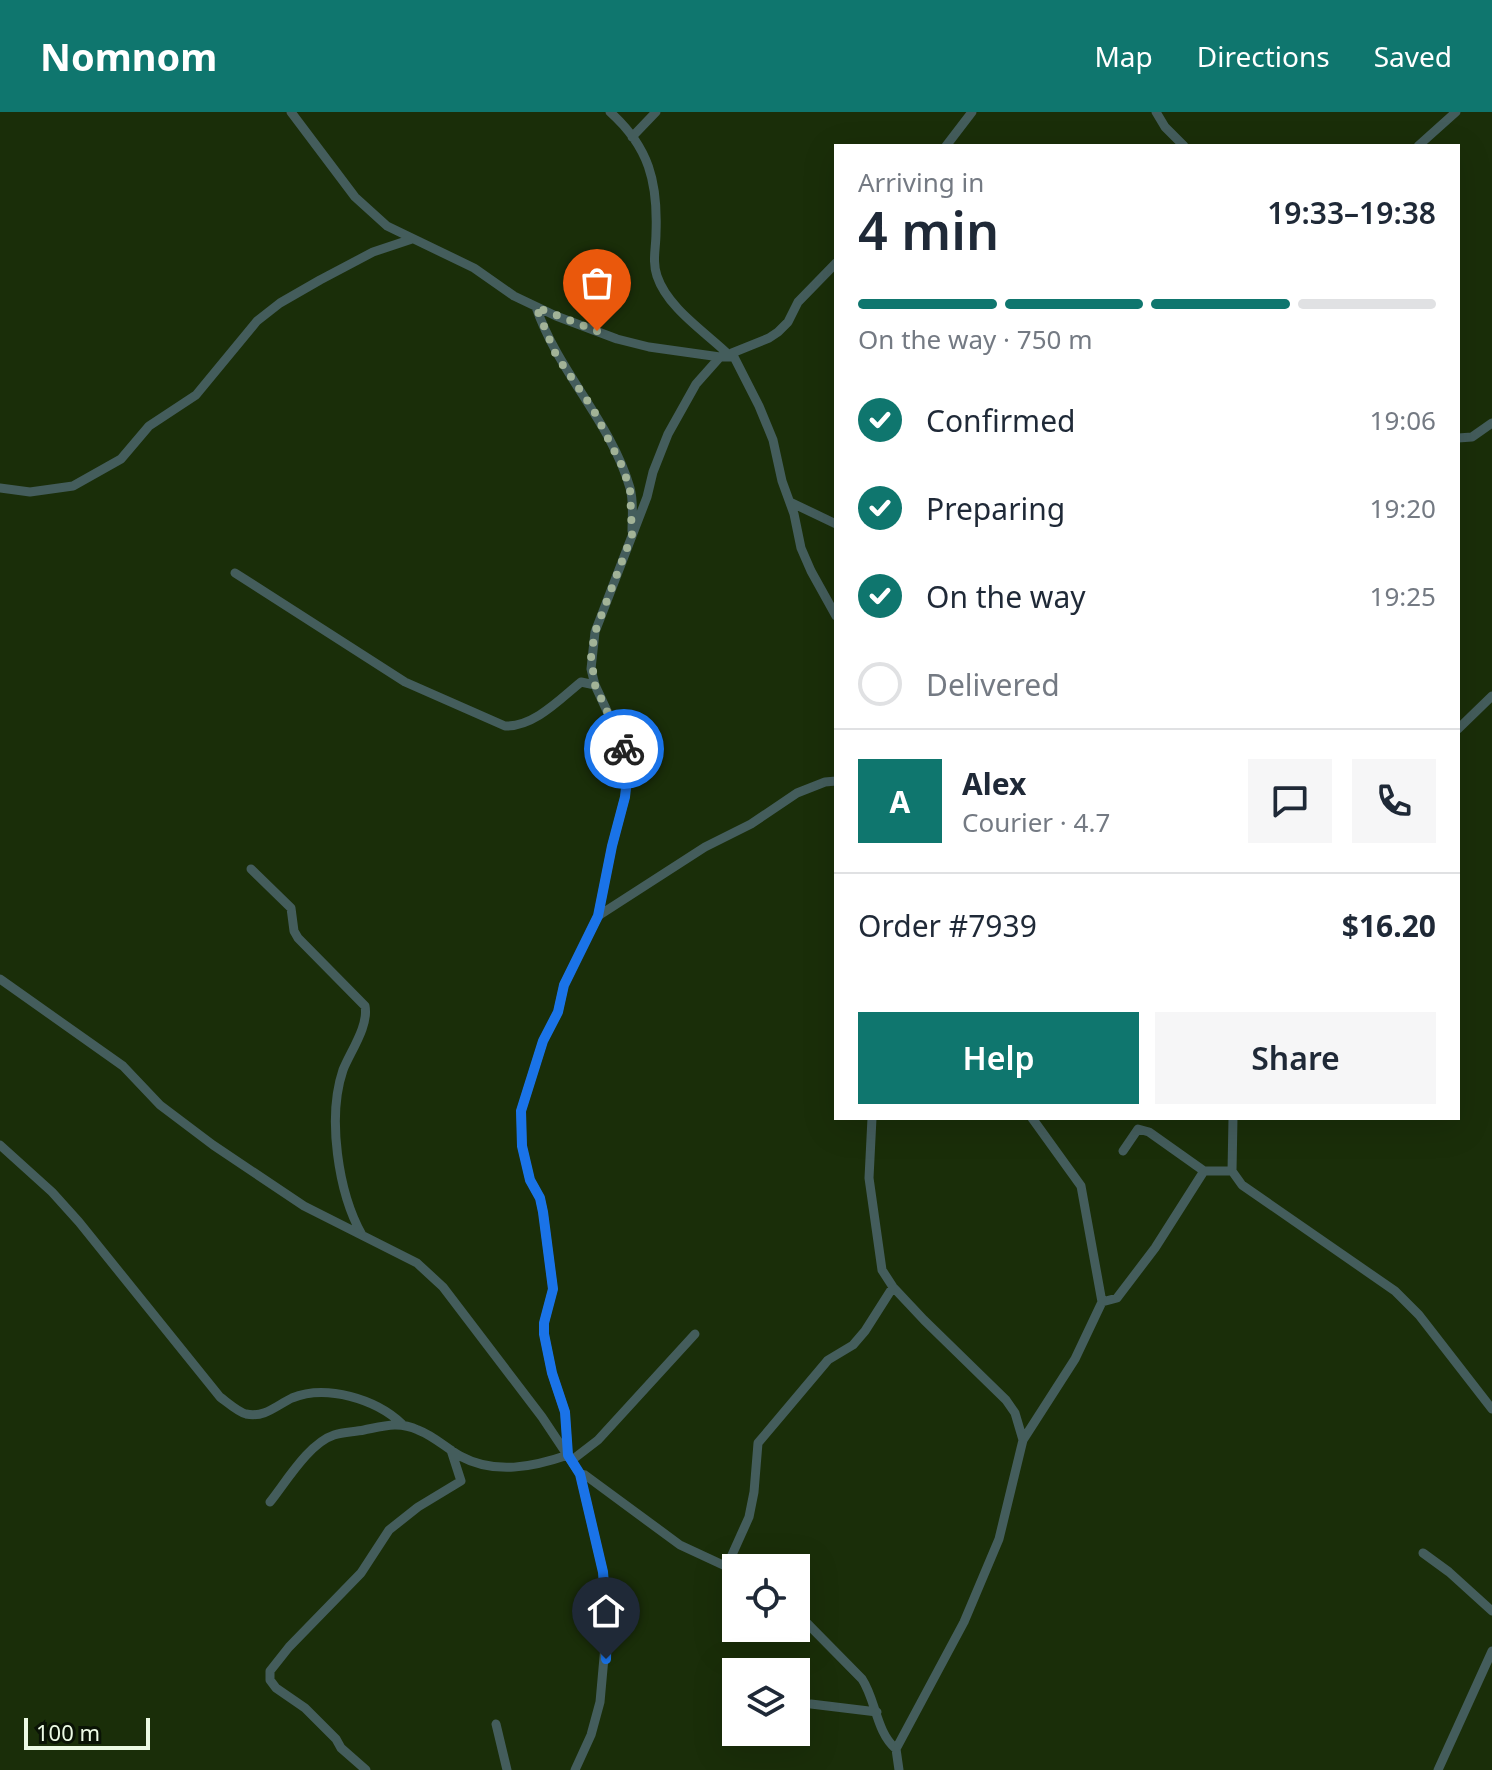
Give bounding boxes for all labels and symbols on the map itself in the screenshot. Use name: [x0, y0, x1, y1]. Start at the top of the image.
pin: [563, 249, 631, 331]
courier: [584, 709, 664, 789]
pin: [572, 1577, 640, 1659]
scale bar: [24, 1714, 150, 1750]

